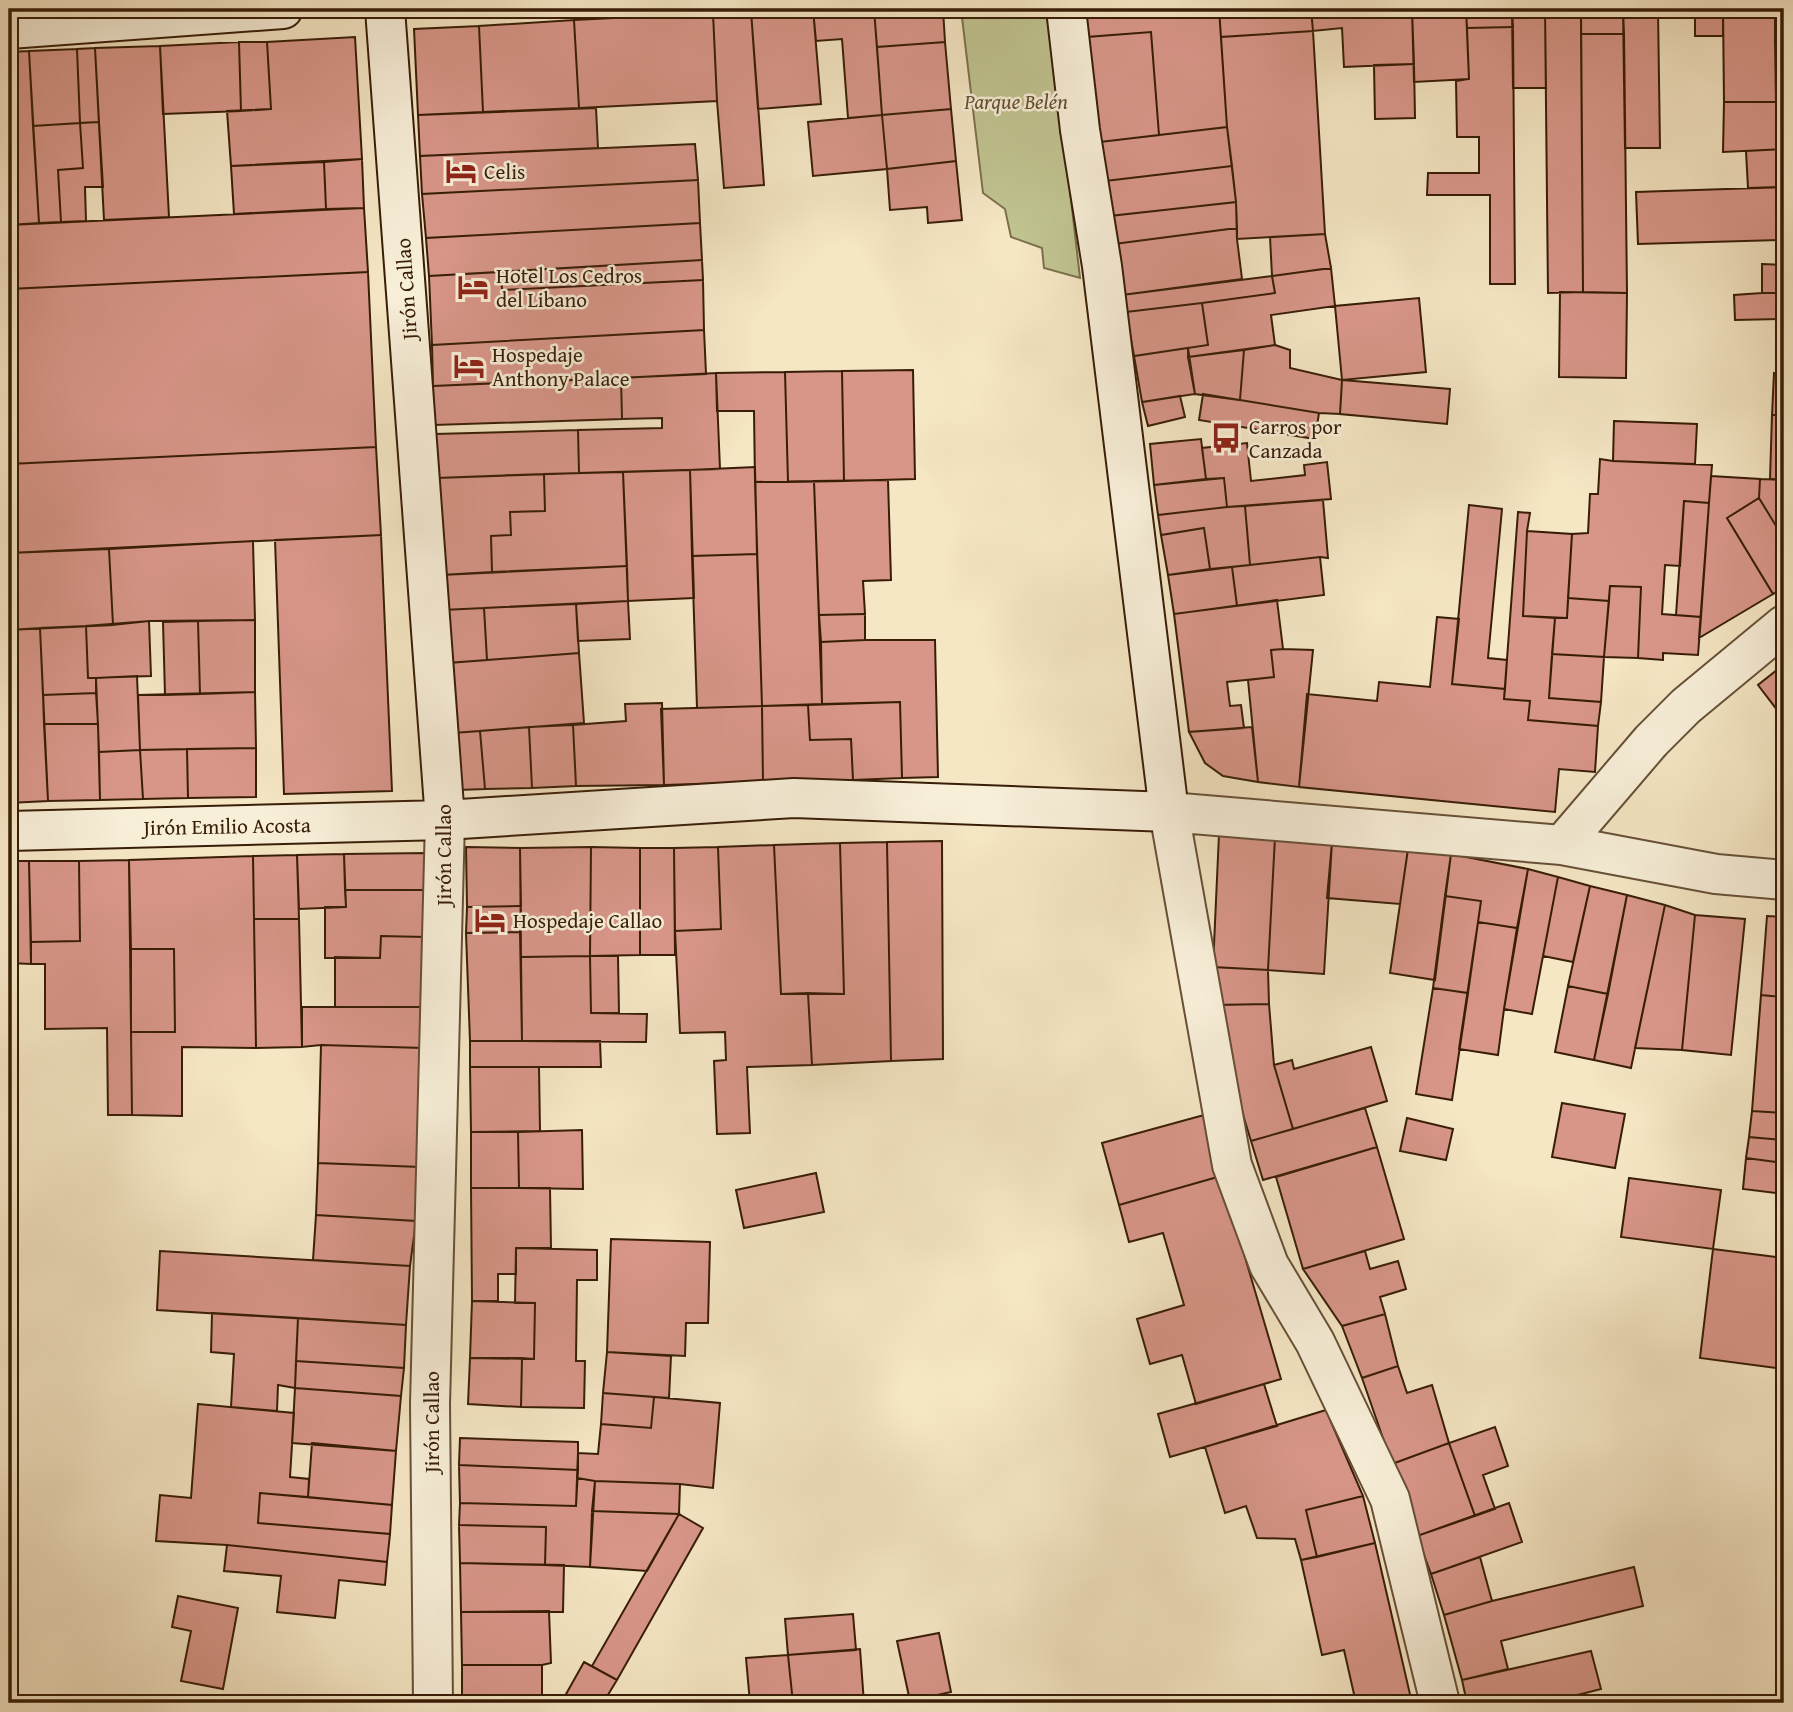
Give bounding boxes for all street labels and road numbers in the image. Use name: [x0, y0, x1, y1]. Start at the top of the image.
street label: Jirón Callao: [387, 237, 425, 344]
street label: Jirón Callao: [428, 804, 459, 909]
street label: Jirón Emilio Acosta: [140, 809, 311, 843]
street label: Jirón Callao: [416, 1371, 447, 1476]

